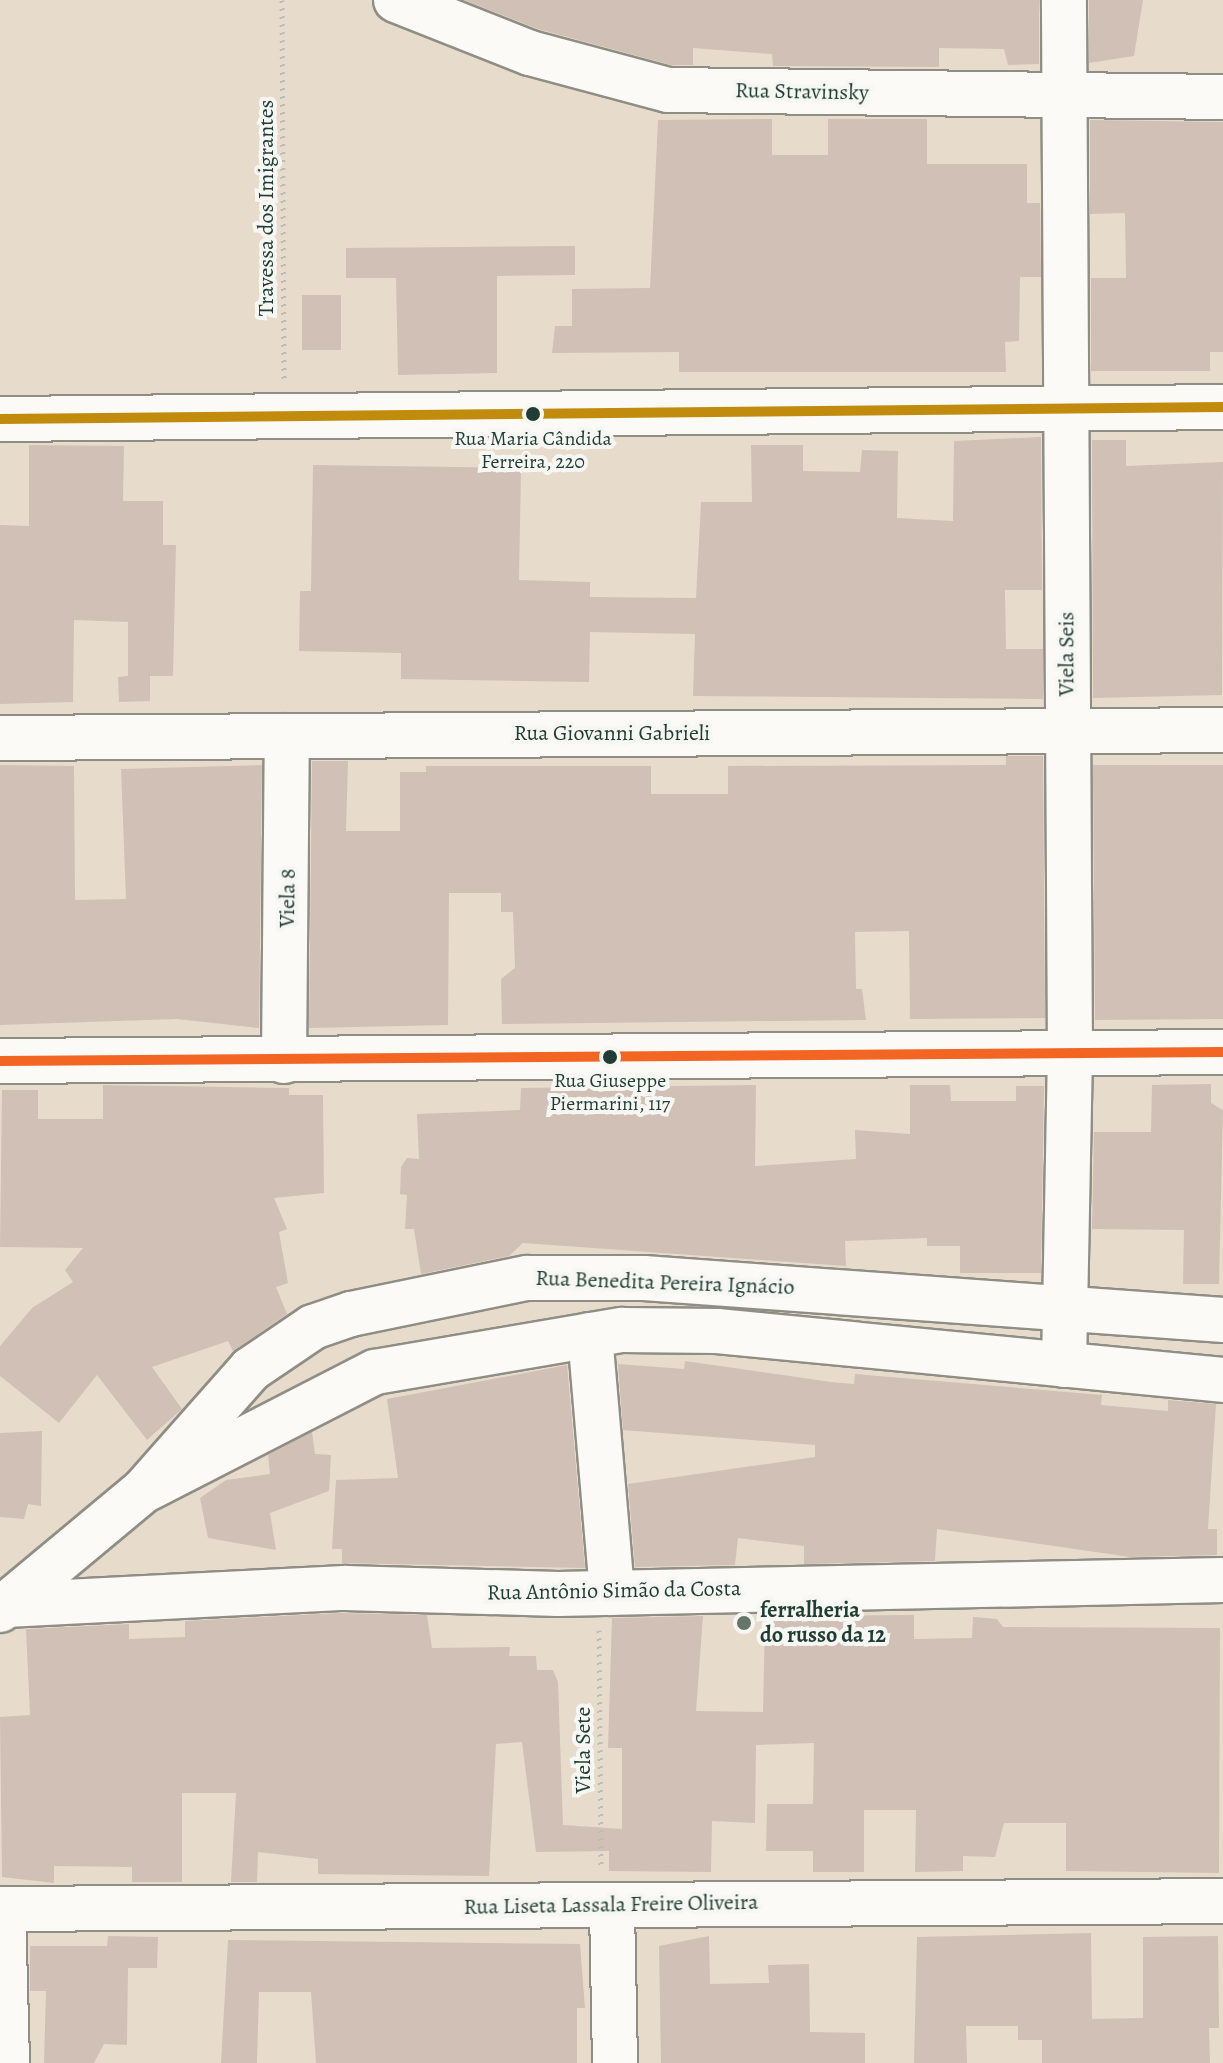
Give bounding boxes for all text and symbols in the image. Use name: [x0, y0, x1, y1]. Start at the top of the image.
street label: Rua Stravinsky: [735, 78, 869, 106]
street label: Travessa dos Imigrantes: [254, 100, 280, 316]
marker: Rua Maria Cândida Ferreira, 220: [525, 406, 541, 422]
place label: Rua Maria Cândida Ferreira, 220: [454, 426, 612, 473]
street label: Viela Seis: [1054, 612, 1080, 696]
street label: Rua Giovanni Gabrieli: [514, 721, 710, 747]
street label: Viela 8: [274, 868, 302, 928]
marker: Rua Giuseppe Piermarini, 117: [602, 1049, 618, 1065]
place label: Rua Giuseppe Piermarini, 117: [550, 1068, 670, 1115]
street label: Rua Benedita Pereira Ignácio: [535, 1265, 795, 1301]
street label: Rua Antônio Simão da Costa: [487, 1576, 741, 1606]
place label: ferralheria do russo da 12: [760, 1597, 886, 1648]
marker: ferralheria do russo da 12: [735, 1614, 753, 1632]
street label: Viela Sete: [571, 1707, 597, 1793]
street label: Rua Liseta Lassala Freire Oliveira: [463, 1889, 759, 1921]

